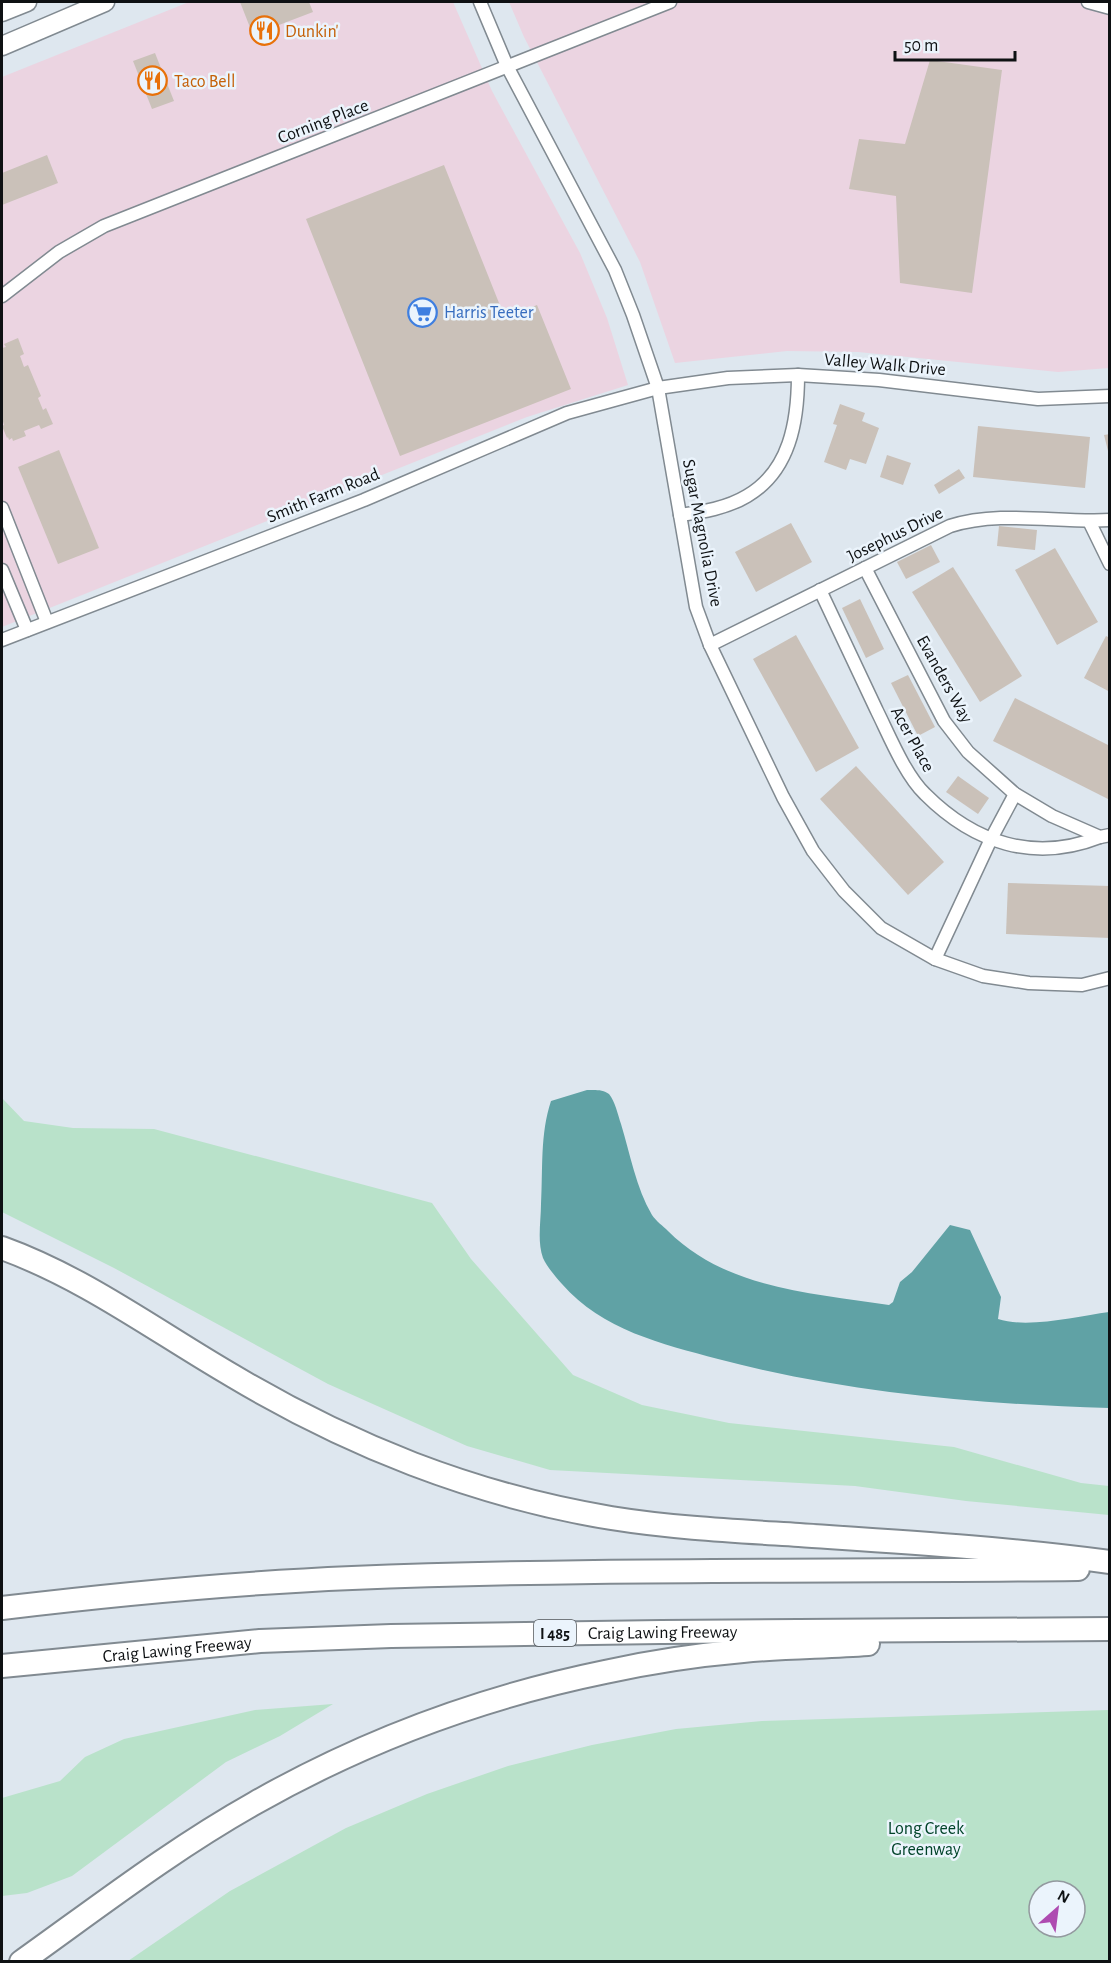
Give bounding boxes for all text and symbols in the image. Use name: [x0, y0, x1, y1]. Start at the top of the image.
restaurant icon: Dunkin': [248, 15, 280, 47]
place label: Dunkin': [285, 23, 339, 41]
scale bar: [895, 24, 1015, 62]
text: 50 m: [904, 37, 938, 55]
restaurant icon: Taco Bell: [137, 65, 169, 97]
place label: Taco Bell: [174, 73, 235, 91]
street label: Corning Place: [276, 96, 371, 147]
supermarket icon: Harris Teeter: [407, 296, 439, 328]
place label: Harris Teeter: [444, 304, 534, 322]
street label: Valley Walk Drive: [823, 351, 946, 379]
street label: Sugar Magnolia Drive: [679, 458, 725, 608]
street label: Smith Farm Road: [265, 465, 382, 527]
street label: Josephus Drive: [845, 504, 946, 566]
street label: Evanders Way: [913, 633, 976, 726]
street label: Acer Place: [887, 704, 937, 775]
road number: I 485: [534, 1620, 576, 1646]
street label: Craig Lawing Freeway: [588, 1623, 738, 1643]
street label: Craig Lawing Freeway: [102, 1634, 253, 1666]
park label: Long Creek Greenway: [888, 1820, 965, 1859]
north arrow: [1027, 1879, 1087, 1939]
text: N: [1055, 1887, 1072, 1906]

